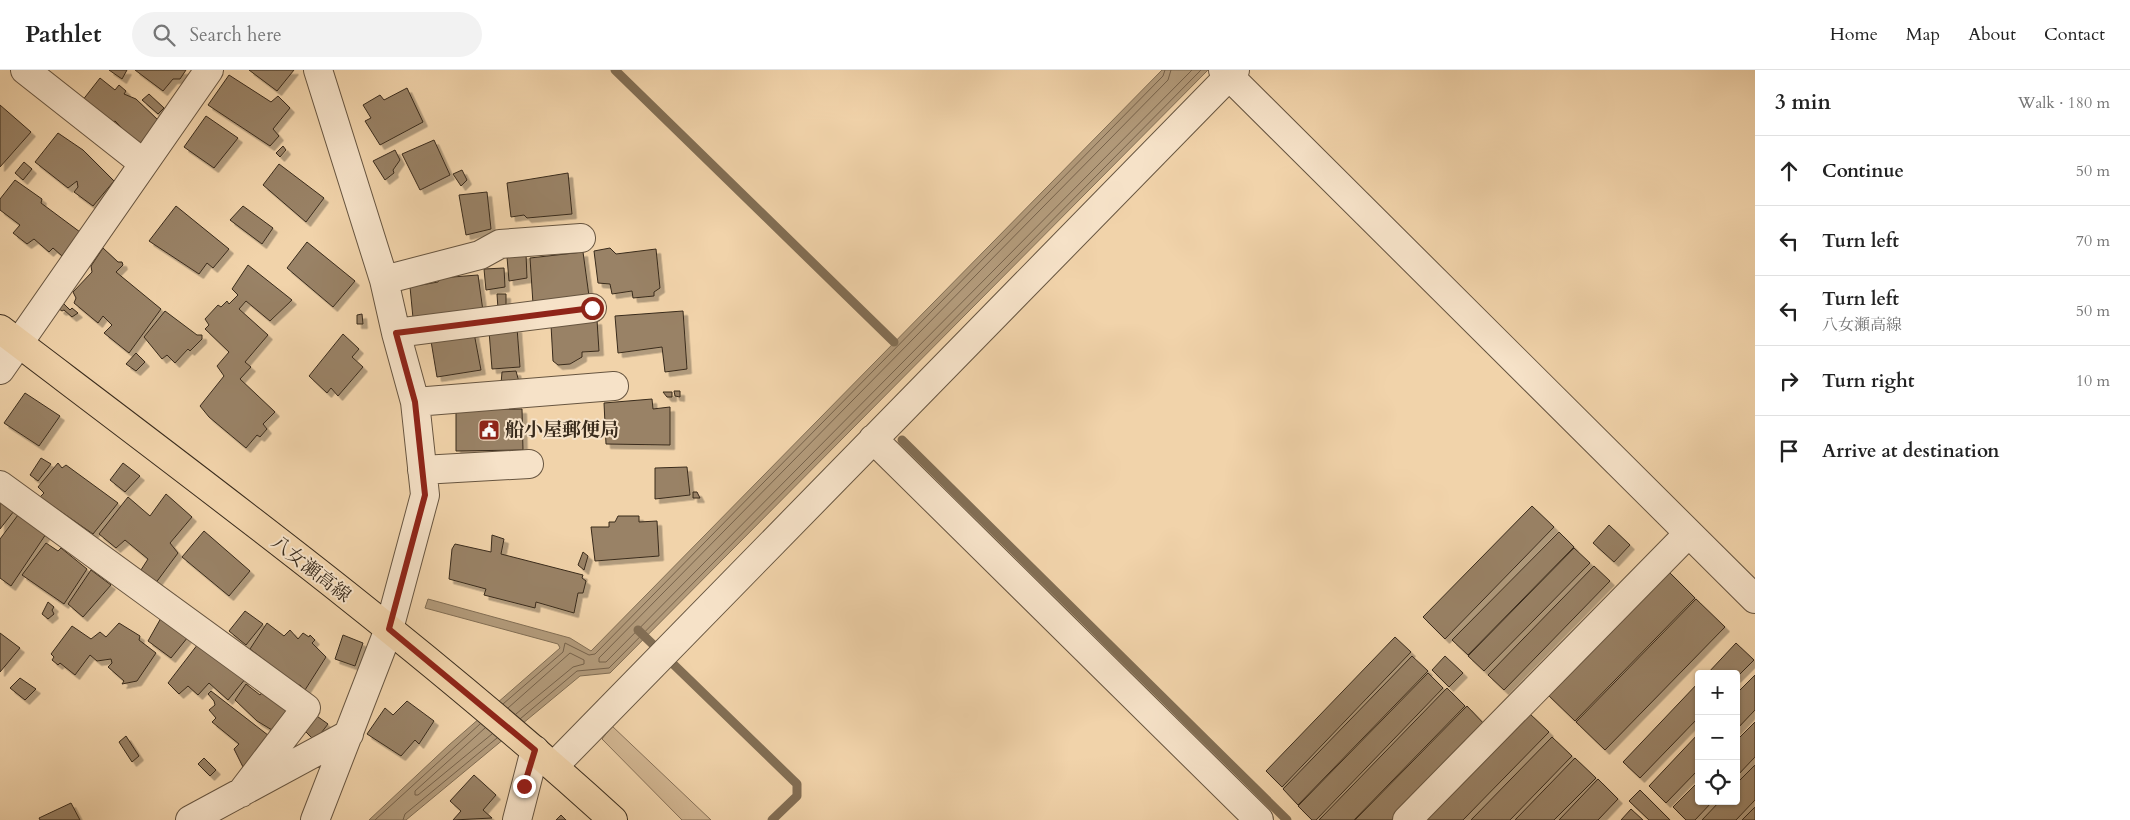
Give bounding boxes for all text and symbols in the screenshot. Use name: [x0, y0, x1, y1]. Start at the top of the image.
search box: [132, 12, 482, 57]
text: Pathlet: [25, 18, 102, 51]
icon: search: [150, 21, 178, 49]
text: Search here: [190, 22, 282, 48]
text: Home: [1830, 22, 1878, 47]
text: Map: [1906, 22, 1940, 47]
text: About: [1968, 22, 2016, 47]
text: Contact: [2044, 22, 2105, 47]
text: 3 min: [1775, 88, 1831, 117]
text: Walk · 180 m: [2018, 92, 2110, 114]
icon: ahead: [1775, 157, 1803, 185]
text: Continue: [1822, 158, 1904, 184]
text: 50 m: [2076, 160, 2110, 182]
icon: left: [1775, 227, 1803, 255]
text: Turn left: [1822, 228, 1899, 254]
text: 70 m: [2076, 230, 2110, 252]
text: Turn left: [1822, 286, 1899, 312]
route start: [581, 297, 604, 320]
icon: left: [1775, 297, 1803, 325]
text: 50 m: [2076, 300, 2110, 322]
text: 八女瀬高線: [1822, 314, 1902, 336]
icon: right: [1775, 367, 1803, 395]
text: Turn right: [1822, 368, 1914, 394]
text: 10 m: [2076, 370, 2110, 392]
place label: 船小屋郵便局: [505, 417, 619, 443]
public building icon: 船小屋郵便局: [477, 418, 501, 442]
icon: arrive: [1775, 437, 1803, 465]
text: Arrive at destination: [1822, 438, 1999, 464]
street label: 八女瀬高線: [266, 530, 356, 608]
map controls: [1695, 670, 1740, 805]
button: +: [1695, 670, 1740, 715]
button: −: [1695, 715, 1740, 760]
button: locate: [1695, 760, 1740, 805]
route end: [513, 775, 536, 798]

